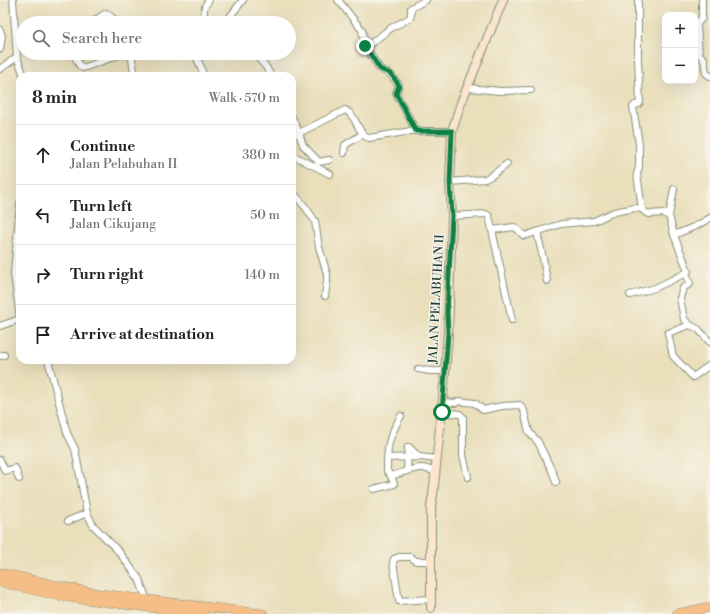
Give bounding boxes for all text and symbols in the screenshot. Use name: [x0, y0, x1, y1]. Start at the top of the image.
map controls: [662, 12, 698, 84]
button: +: [662, 12, 698, 48]
search box: [16, 16, 296, 60]
icon: search: [30, 27, 52, 49]
text: Search here: [62, 29, 142, 48]
route end: [356, 37, 374, 55]
button: −: [662, 48, 698, 84]
text: 8 min: [32, 87, 77, 109]
text: Walk · 570 m: [209, 90, 280, 106]
text: Continue: [70, 137, 135, 156]
icon: ahead: [32, 144, 54, 166]
text: 380 m: [242, 147, 280, 163]
text: Jalan Pelabuhan II: [70, 156, 177, 172]
text: Turn left: [70, 197, 132, 216]
icon: left: [32, 204, 54, 226]
text: 50 m: [250, 207, 280, 223]
text: Jalan Cikujang: [70, 216, 156, 232]
street label: JALAN PELABUHAN II: [426, 233, 447, 365]
icon: right: [32, 264, 54, 286]
text: Turn right: [70, 265, 144, 284]
text: 140 m: [244, 267, 280, 283]
icon: arrive: [32, 324, 54, 346]
text: Arrive at destination: [70, 325, 214, 344]
route start: [433, 403, 451, 421]

